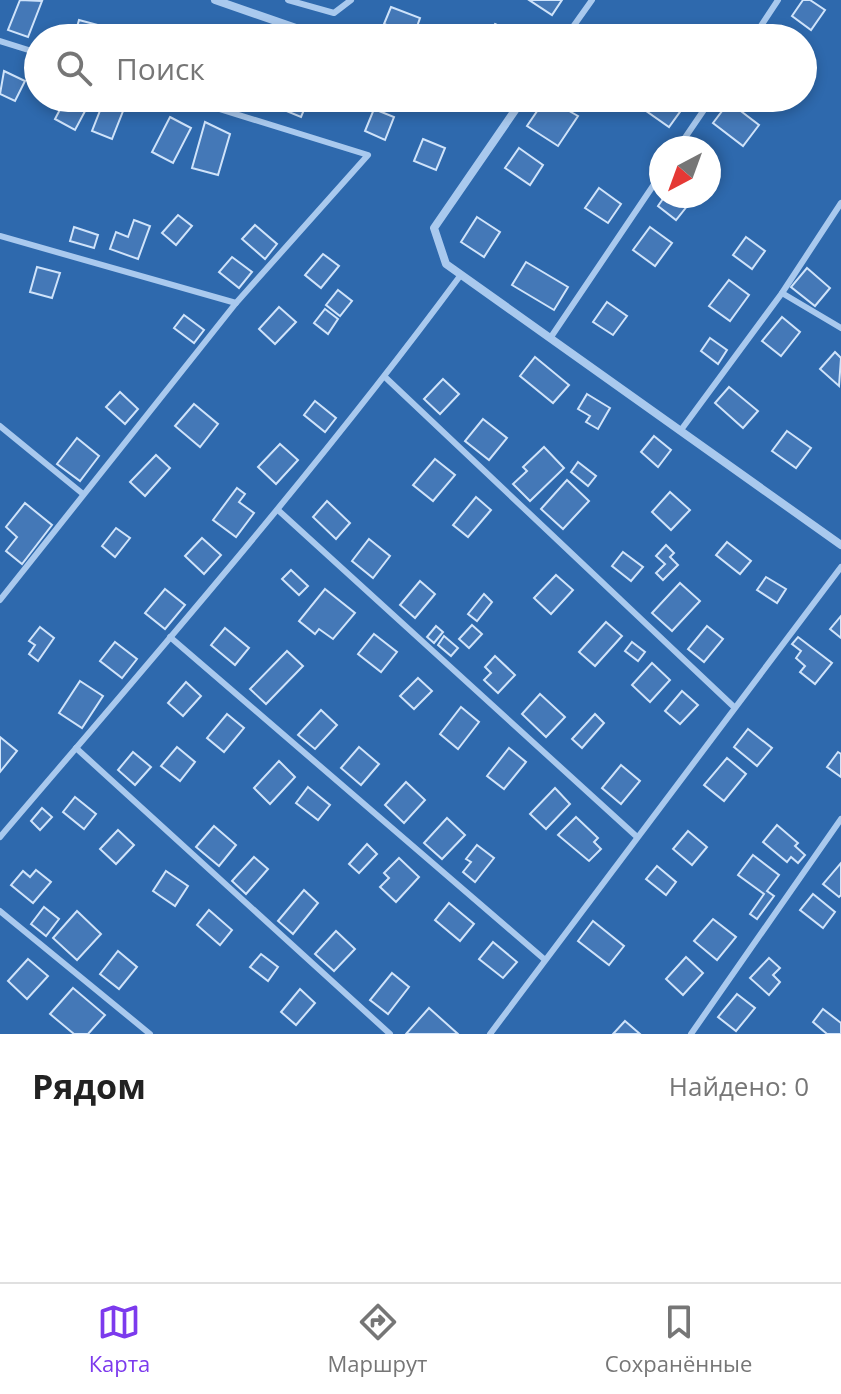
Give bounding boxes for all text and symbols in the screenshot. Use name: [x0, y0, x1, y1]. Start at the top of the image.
search box: [24, 24, 817, 112]
icon: search: [52, 46, 96, 90]
text: Поиск: [116, 48, 205, 89]
north arrow: [649, 136, 721, 208]
text: Рядом: [32, 1063, 146, 1109]
text: Найдено: 0: [669, 1068, 809, 1104]
tab: Карта: [89, 1300, 150, 1378]
tab: Маршрут: [328, 1300, 427, 1378]
tab: Сохранённые: [605, 1300, 752, 1378]

